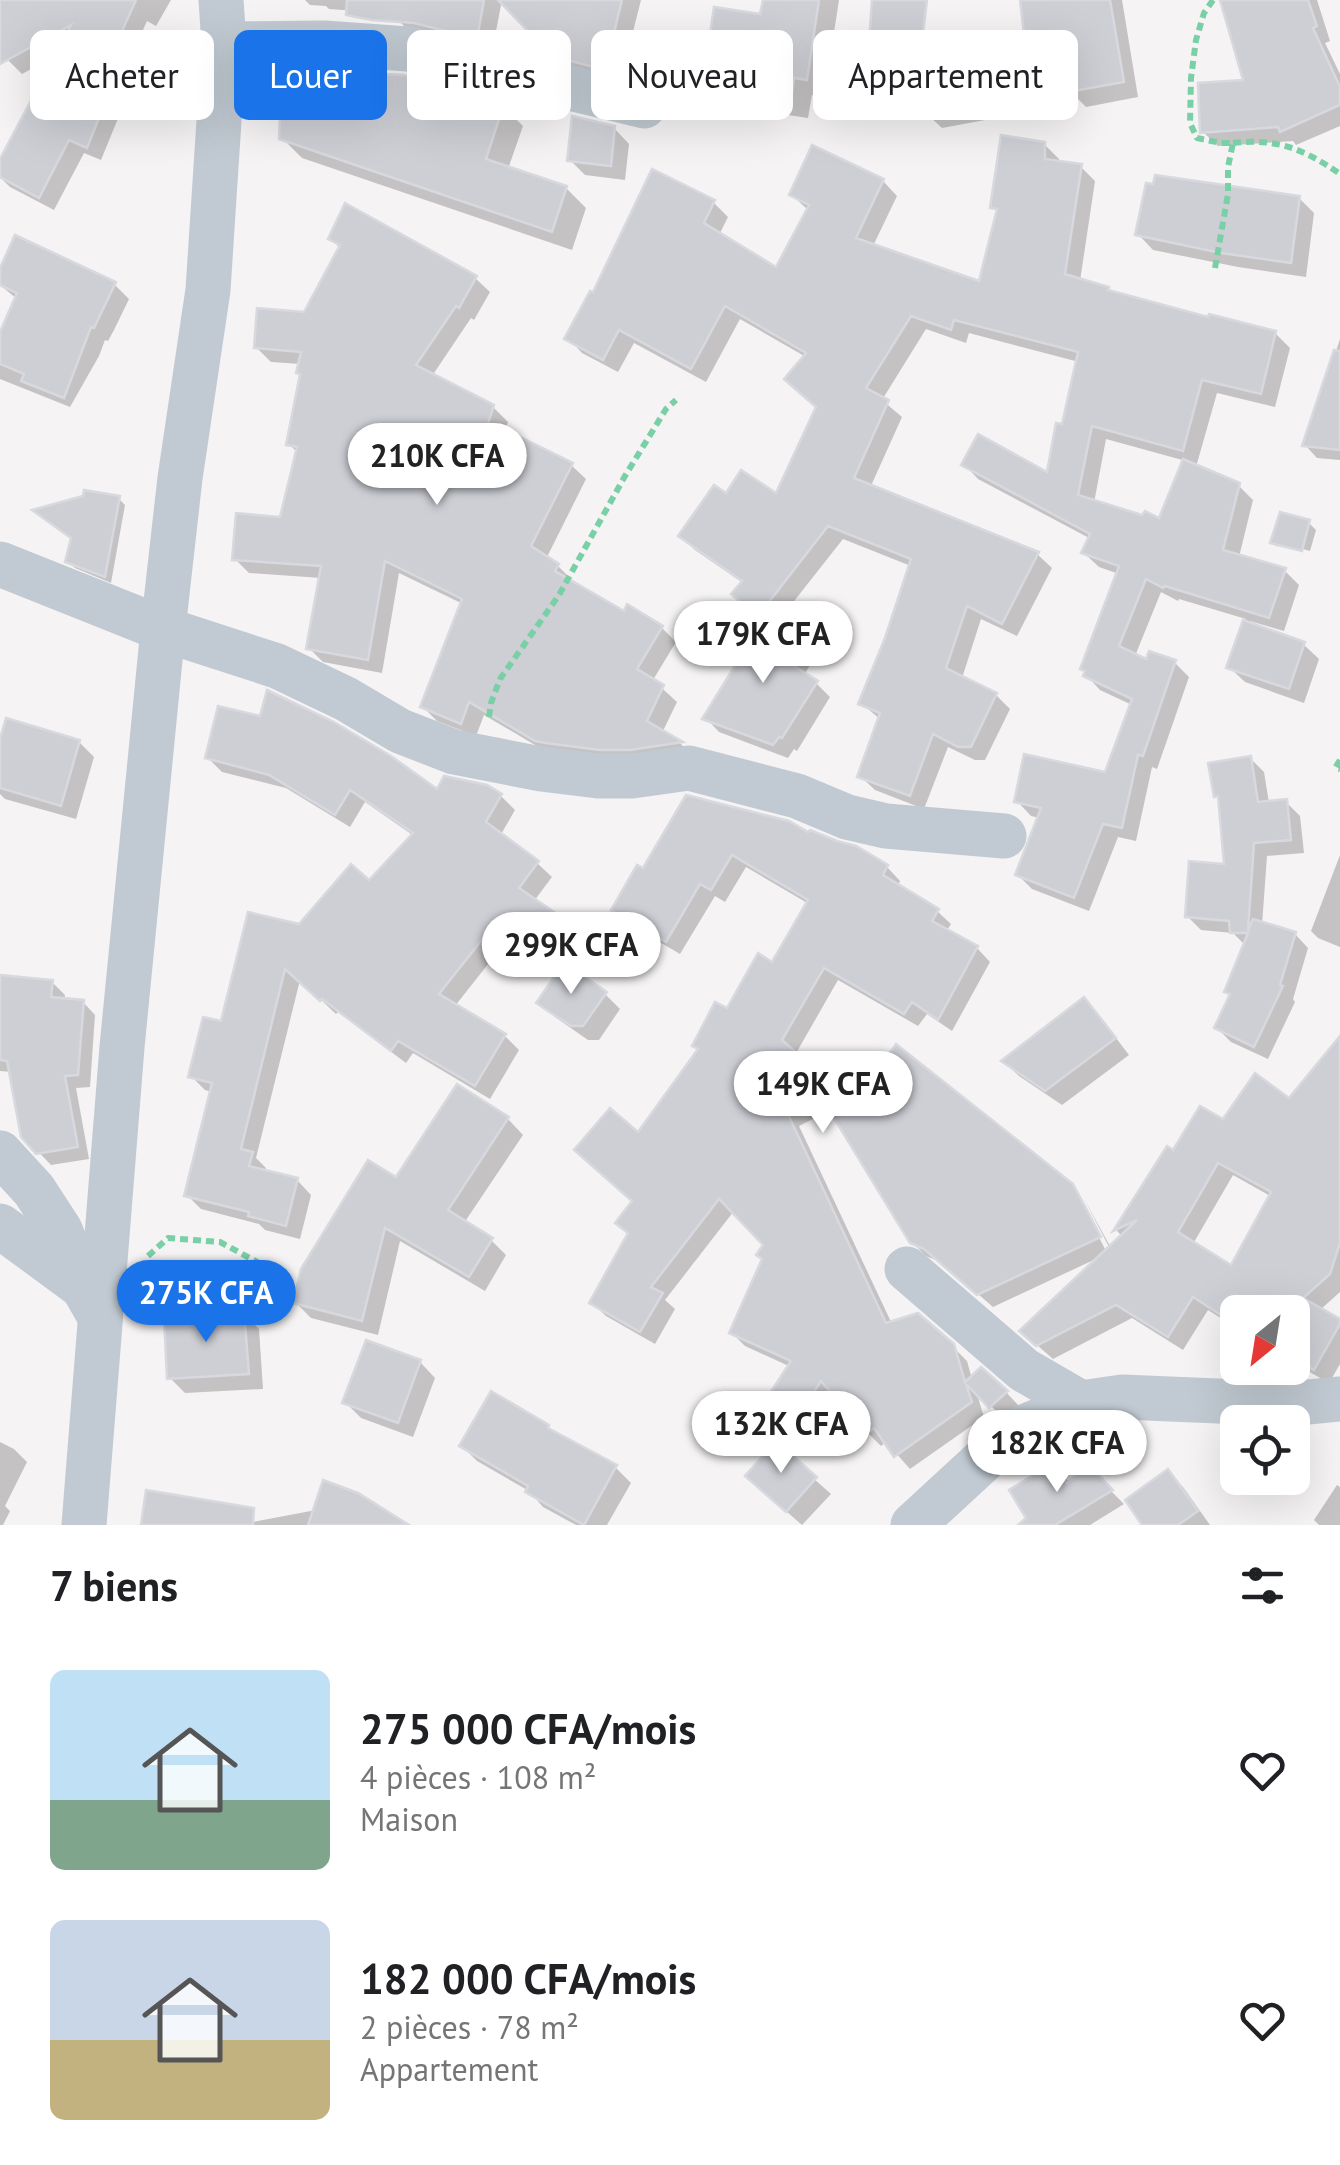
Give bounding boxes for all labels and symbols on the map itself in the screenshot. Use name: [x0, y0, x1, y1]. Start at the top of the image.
pin: 210K CFA: [334, 423, 540, 508]
pin: 179K CFA: [660, 601, 866, 686]
pin: 299K CFA: [468, 912, 674, 997]
pin: 149K CFA: [720, 1051, 926, 1136]
pin: 275K CFA: [103, 1260, 309, 1345]
north arrow: [1220, 1295, 1310, 1385]
pin: 132K CFA: [678, 1391, 884, 1476]
pin: 182K CFA: [954, 1410, 1160, 1495]

